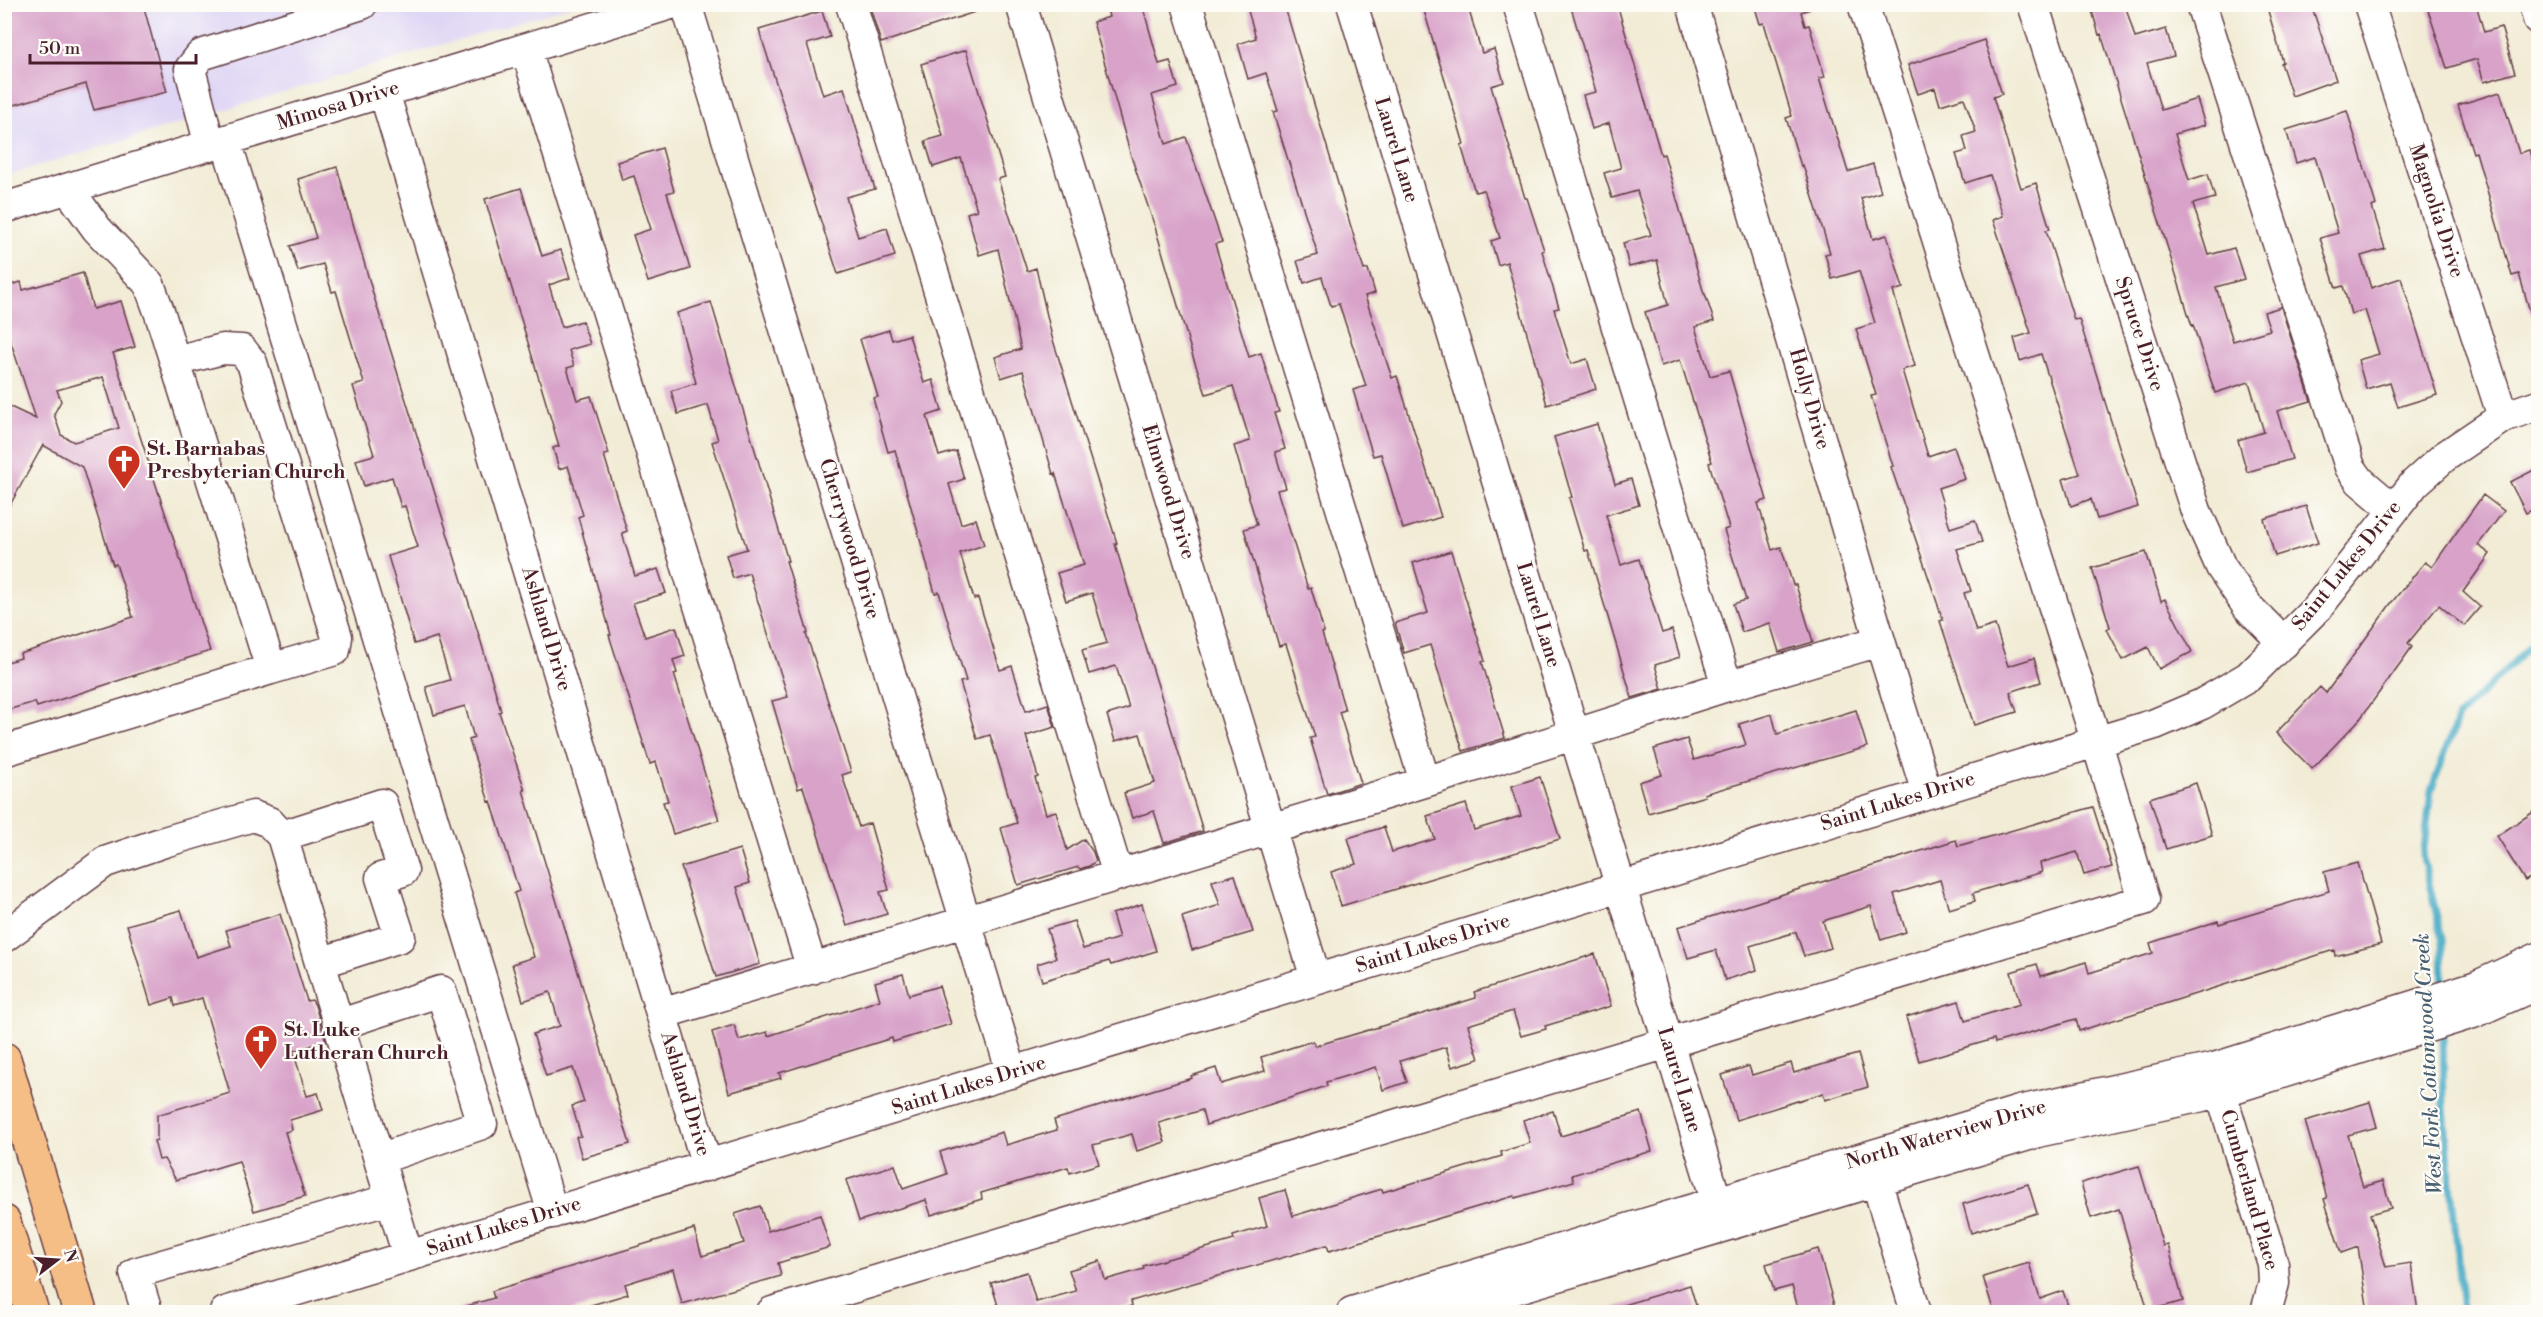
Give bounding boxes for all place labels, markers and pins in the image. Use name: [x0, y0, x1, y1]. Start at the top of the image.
place label: St. Barnabas Presbyterian Church: [147, 437, 346, 485]
church icon: St. Barnabas Presbyterian Church: [106, 443, 142, 490]
place label: St. Luke Lutheran Church: [284, 1018, 449, 1066]
church icon: St. Luke Lutheran Church: [243, 1023, 279, 1070]

